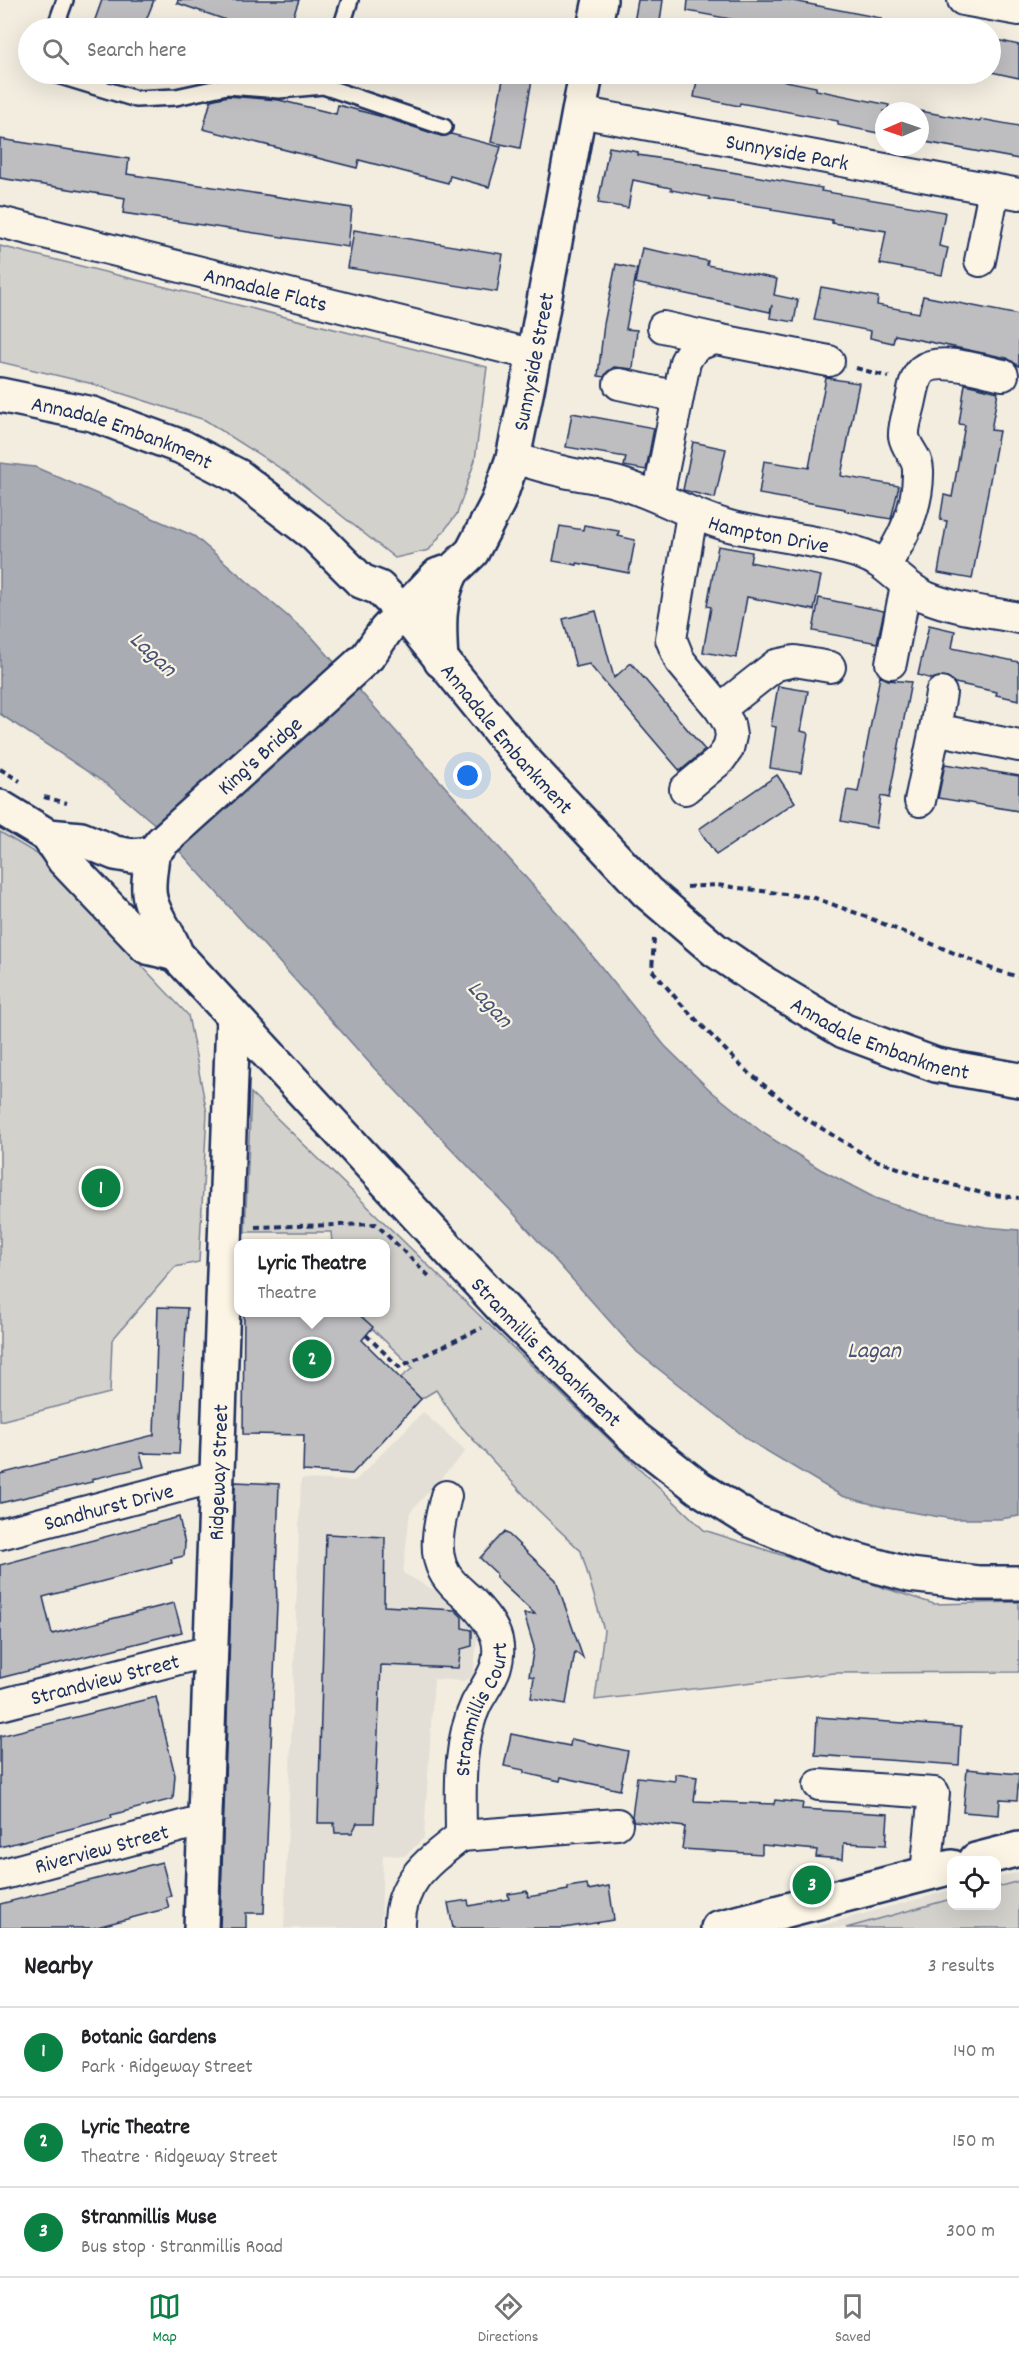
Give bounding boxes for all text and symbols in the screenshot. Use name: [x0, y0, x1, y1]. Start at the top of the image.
search box: [18, 18, 1001, 84]
icon: search: [39, 35, 72, 68]
text: Search here: [87, 36, 186, 67]
north arrow: [875, 102, 929, 156]
street label: Sunnyside Park: [723, 128, 851, 181]
street label: Annadale Flats: [200, 261, 330, 322]
street label: Sunnyside Street: [507, 290, 564, 434]
street label: Annadale Embankment: [28, 390, 217, 479]
street label: Hampton Drive: [703, 508, 832, 564]
water label: Lagan: [121, 624, 184, 687]
street label: Annadale Embankment: [431, 658, 579, 823]
street label: King's Bridge: [212, 711, 311, 804]
your location: [453, 761, 482, 790]
water label: Lagan: [458, 974, 520, 1037]
street label: Annadale Embankment: [784, 991, 971, 1090]
pin: 1: [82, 1166, 120, 1210]
popup: [234, 1239, 390, 1317]
text: Lyric Theatre: [258, 1249, 366, 1280]
street label: Stranmillis Embankment: [462, 1271, 627, 1436]
text: Theatre: [258, 1280, 317, 1308]
water label: Lagan: [847, 1335, 902, 1369]
pin: 2: [292, 1336, 332, 1382]
street label: Ridgeway Street: [203, 1404, 238, 1541]
street label: Sandhurst Drive: [41, 1477, 178, 1541]
street label: Stranmillis Court: [449, 1641, 517, 1777]
street label: Strandview Street: [28, 1647, 183, 1715]
street label: Riverview Street: [32, 1818, 173, 1884]
map controls: [947, 1856, 1001, 1910]
button: locate: [947, 1856, 1001, 1910]
pin: 3: [792, 1862, 832, 1908]
text: Nearby: [24, 1949, 92, 1986]
text: 3 results: [928, 1953, 995, 1981]
text: Botanic Gardens: [81, 2023, 217, 2054]
text: 1: [41, 2038, 46, 2066]
text: 140 m: [953, 2038, 995, 2066]
text: Park · Ridgeway Street: [81, 2054, 253, 2082]
text: Lyric Theatre: [81, 2113, 190, 2144]
text: 2: [39, 2128, 48, 2156]
text: 150 m: [952, 2128, 995, 2156]
text: Theatre · Ridgeway Street: [81, 2144, 278, 2172]
text: Stranmillis Muse: [81, 2203, 217, 2234]
text: 3: [39, 2218, 48, 2246]
text: 300 m: [946, 2218, 995, 2246]
text: Bus stop · Stranmillis Road: [81, 2234, 283, 2262]
tab: Map: [148, 2290, 181, 2349]
tab: Directions: [478, 2290, 538, 2349]
tab: Saved: [835, 2290, 871, 2349]

